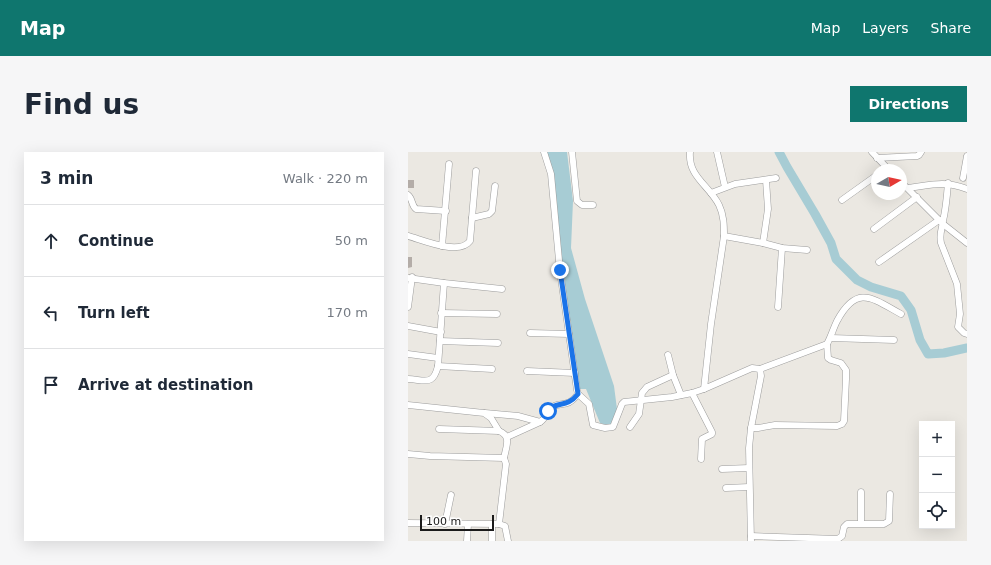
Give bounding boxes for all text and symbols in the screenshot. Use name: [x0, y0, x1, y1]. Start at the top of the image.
text: Map: [20, 17, 65, 39]
text: Map: [811, 20, 840, 36]
text: Layers: [862, 20, 909, 36]
text: Share: [931, 20, 971, 36]
button: Directions: [850, 86, 967, 122]
text: Find us: [24, 88, 139, 121]
north arrow: [871, 164, 907, 200]
text: 3 min: [40, 168, 93, 188]
text: Walk · 220 m: [283, 171, 368, 186]
icon: ahead: [40, 230, 62, 252]
text: Continue: [78, 232, 154, 250]
text: 50 m: [335, 233, 368, 248]
route end: [551, 261, 569, 279]
icon: left: [40, 302, 62, 324]
text: Turn left: [78, 304, 150, 322]
text: 170 m: [326, 305, 368, 320]
icon: arrive: [40, 374, 62, 396]
text: Arrive at destination: [78, 376, 253, 394]
route start: [539, 402, 557, 420]
map controls: [919, 421, 955, 529]
button: +: [919, 421, 955, 457]
button: −: [919, 457, 955, 493]
button: locate: [919, 493, 955, 529]
scale bar: [420, 513, 494, 532]
text: 100 m: [426, 515, 461, 528]

